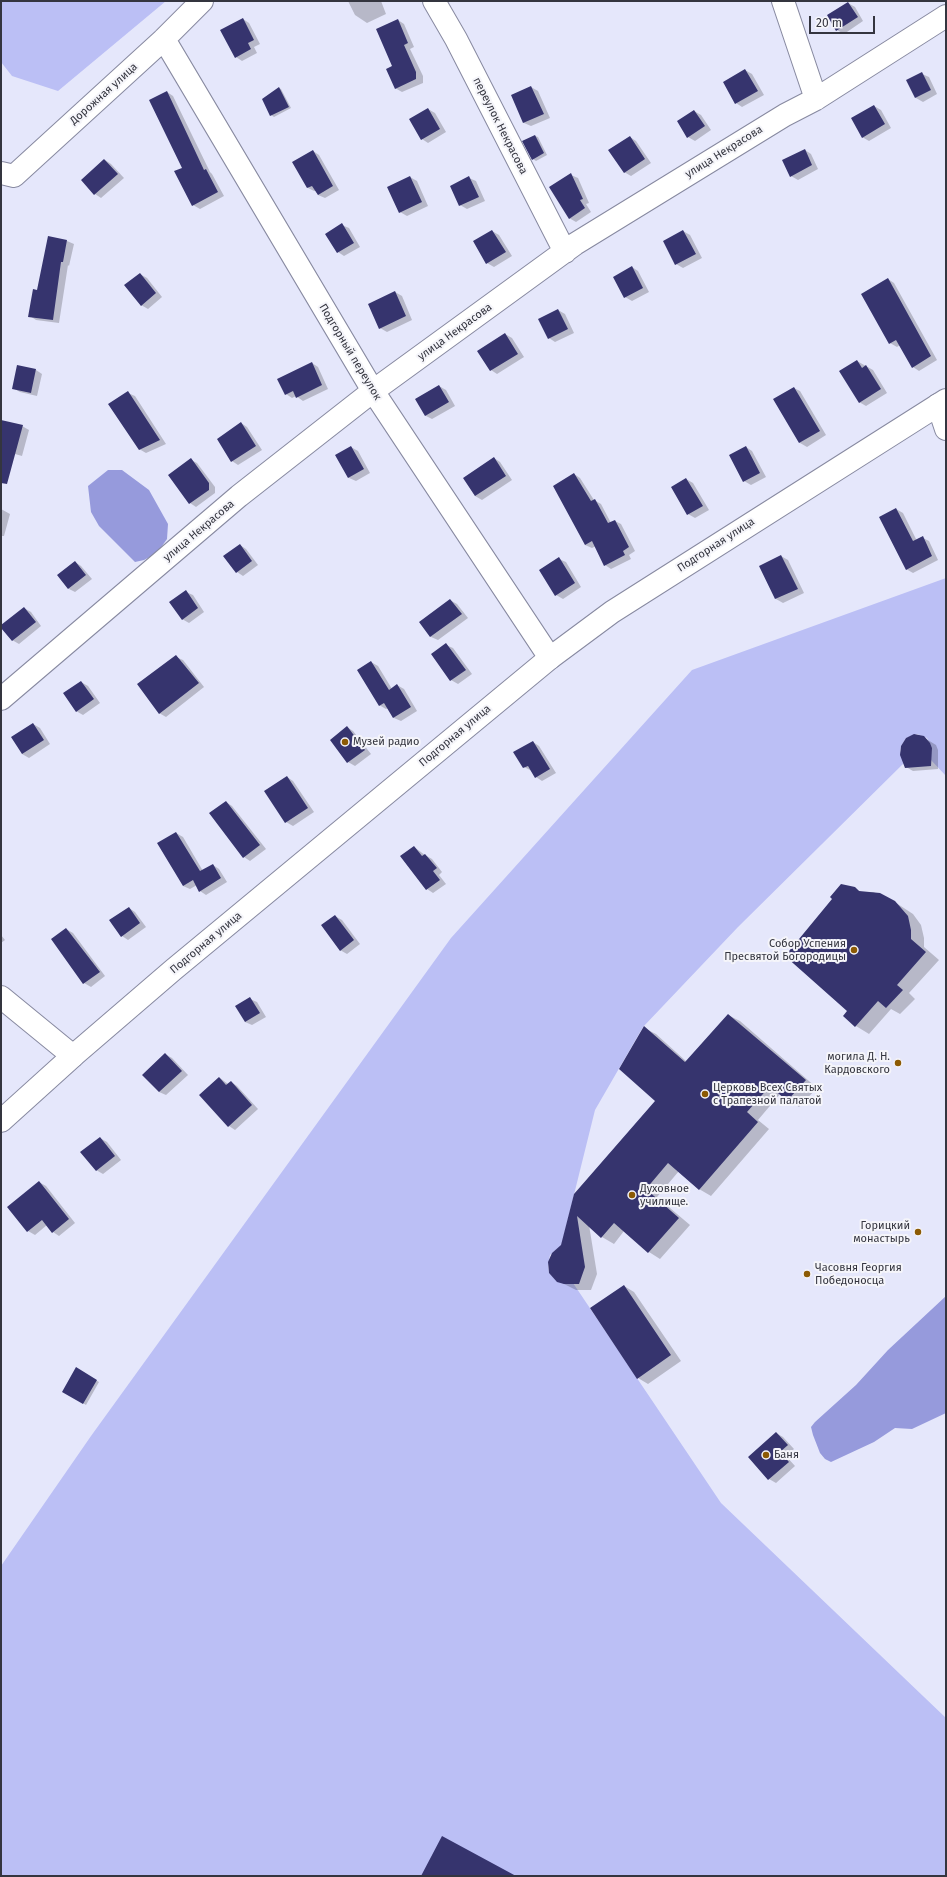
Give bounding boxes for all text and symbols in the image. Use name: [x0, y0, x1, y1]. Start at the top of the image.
scale bar: [811, 8, 877, 34]
text: 20 m: [816, 16, 842, 30]
street label: Дорожная улица: [68, 60, 140, 128]
street label: переулок Некрасова: [470, 75, 530, 177]
street label: улица Некрасова: [683, 123, 765, 181]
street label: Подгорный переулок: [316, 301, 384, 403]
street label: улица Некрасова: [415, 301, 495, 363]
street label: улица Некрасова: [161, 497, 237, 565]
street label: Подгорная улица: [675, 515, 757, 575]
street label: Подгорная улица: [417, 702, 493, 770]
place label: Музей радио: [353, 735, 419, 749]
marker: Музей радио: [340, 737, 350, 747]
street label: Подгорная улица: [168, 909, 244, 977]
place label: Собор Успения Пресвятой Богородицы: [724, 937, 846, 963]
marker: Собор Успения Пресвятой Богородицы: [849, 945, 859, 955]
place label: могила Д. Н. Кардовского: [824, 1050, 890, 1076]
marker: могила Д. Н. Кардовского: [893, 1058, 903, 1068]
place label: Церковь Всех Святых с Трапезной палатой: [713, 1081, 822, 1107]
marker: Церковь Всех Святых с Трапезной палатой: [700, 1089, 710, 1099]
place label: Духовное училище.: [640, 1182, 689, 1208]
marker: Духовное училище.: [627, 1190, 637, 1200]
place label: Горицкий монастырь: [853, 1219, 910, 1245]
marker: Горицкий монастырь: [913, 1227, 923, 1237]
place label: Часовня Георгия Победоносца: [815, 1261, 902, 1287]
marker: Часовня Георгия Победоносца: [802, 1269, 812, 1279]
place label: Баня: [774, 1448, 799, 1462]
marker: Баня: [761, 1450, 771, 1460]

